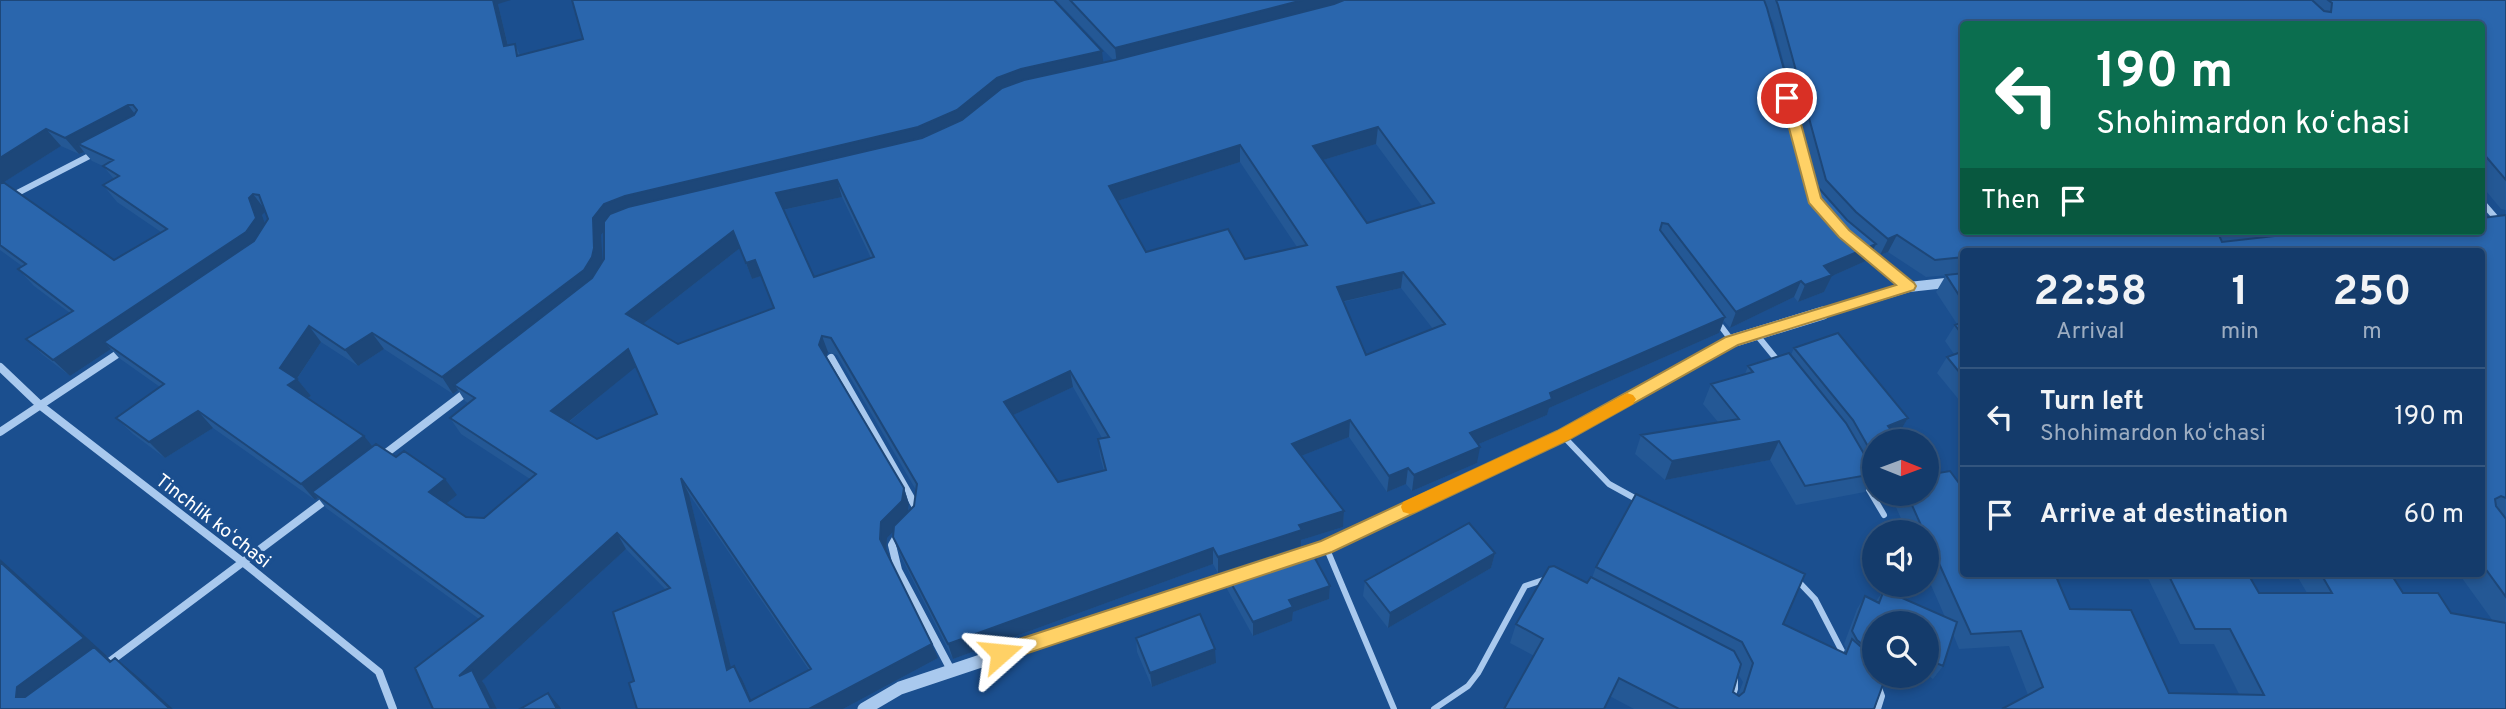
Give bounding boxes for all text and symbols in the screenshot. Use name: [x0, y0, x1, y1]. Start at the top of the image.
text: 190 m: [2096, 43, 2233, 105]
icon: left: [1981, 49, 2072, 140]
pin: [1757, 68, 1817, 128]
icon: arrive: [1768, 79, 1806, 117]
text: Shohimardon koʻchasi: [2096, 105, 2410, 145]
icon: arrive: [2054, 182, 2092, 220]
text: Then: [1981, 185, 2040, 218]
text: 22:58: [2034, 267, 2147, 320]
text: 1: [2231, 267, 2248, 320]
text: 250: [2333, 267, 2411, 320]
text: Arrival: [2056, 318, 2125, 347]
text: min: [2221, 318, 2259, 347]
text: m: [2362, 318, 2382, 347]
text: Turn left: [2040, 386, 2144, 419]
icon: left: [1981, 398, 2019, 436]
text: 190 m: [2394, 401, 2464, 434]
text: Shohimardon koʻchasi: [2040, 420, 2266, 449]
north arrow: [1862, 429, 1939, 506]
map controls: [1862, 429, 1939, 688]
street label: Tinchlik koʻchasi: [150, 469, 275, 574]
icon: arrive: [1981, 496, 2019, 534]
text: Arrive at destination: [2040, 499, 2288, 532]
text: 60 m: [2404, 499, 2464, 532]
button: sound: [1862, 520, 1939, 597]
button: search: [1862, 611, 1939, 688]
position arrow: [964, 616, 1038, 690]

